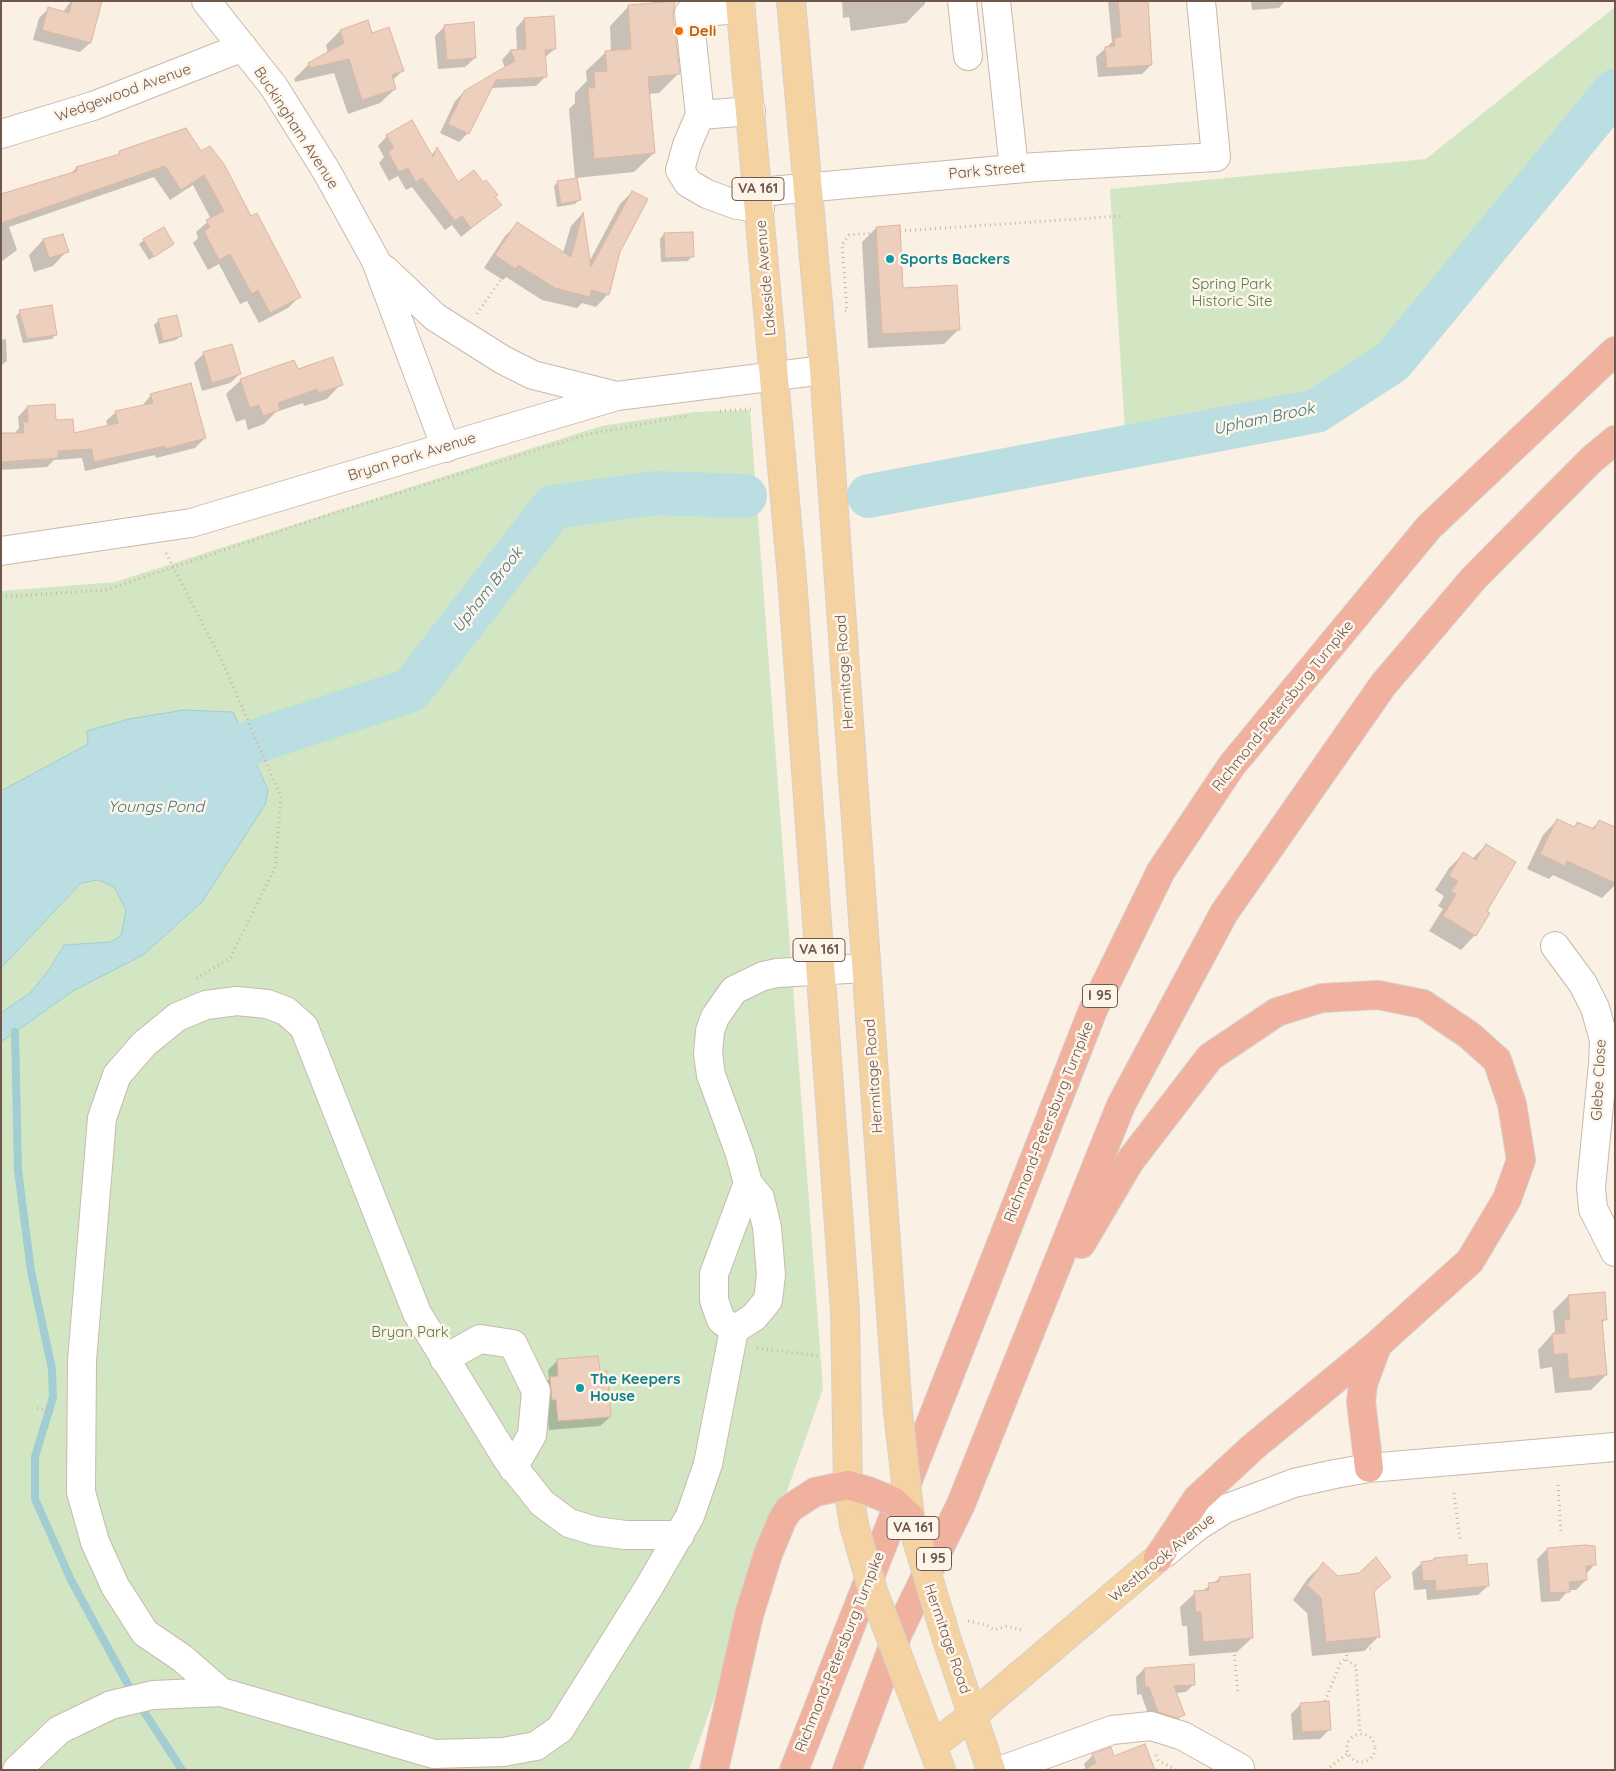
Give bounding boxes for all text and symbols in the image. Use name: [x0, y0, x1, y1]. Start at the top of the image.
place label: Deli: [689, 22, 716, 40]
marker: Deli: [673, 25, 685, 37]
street label: Wedgewood Avenue: [53, 60, 193, 126]
street label: Buckingham Avenue: [250, 64, 342, 192]
street label: Park Street: [948, 159, 1026, 183]
road number: VA 161: [732, 178, 784, 200]
street label: Lakeside Avenue: [752, 219, 780, 337]
place label: Sports Backers: [900, 250, 1010, 268]
marker: Sports Backers: [884, 253, 896, 265]
park label: Spring Park Historic Site: [1191, 275, 1273, 310]
water label: Upham Brook: [1212, 399, 1316, 439]
street label: Bryan Park Avenue: [346, 429, 478, 485]
water label: Upham Brook: [449, 544, 527, 636]
street label: Hermitage Road: [832, 614, 858, 730]
street label: Richmond-Petersburg Turnpike: [1208, 617, 1358, 795]
water label: Youngs Pond: [108, 797, 204, 817]
road number: VA 161: [793, 938, 845, 962]
road number: I 95: [1082, 984, 1118, 1008]
street label: Hermitage Road: [861, 1018, 887, 1134]
street label: Richmond-Petersburg Turnpike: [1000, 1019, 1098, 1225]
street label: Glebe Close: [1588, 1039, 1610, 1121]
park label: Bryan Park: [371, 1323, 449, 1341]
place label: The Keepers House: [590, 1370, 680, 1405]
marker: The Keepers House: [574, 1382, 586, 1394]
street label: Westbrook Avenue: [1105, 1510, 1219, 1606]
road number: VA 161: [887, 1516, 939, 1540]
road number: I 95: [916, 1548, 952, 1570]
street label: Richmond-Petersburg Turnpike: [791, 1549, 889, 1755]
street label: Hermitage Road: [920, 1582, 974, 1696]

